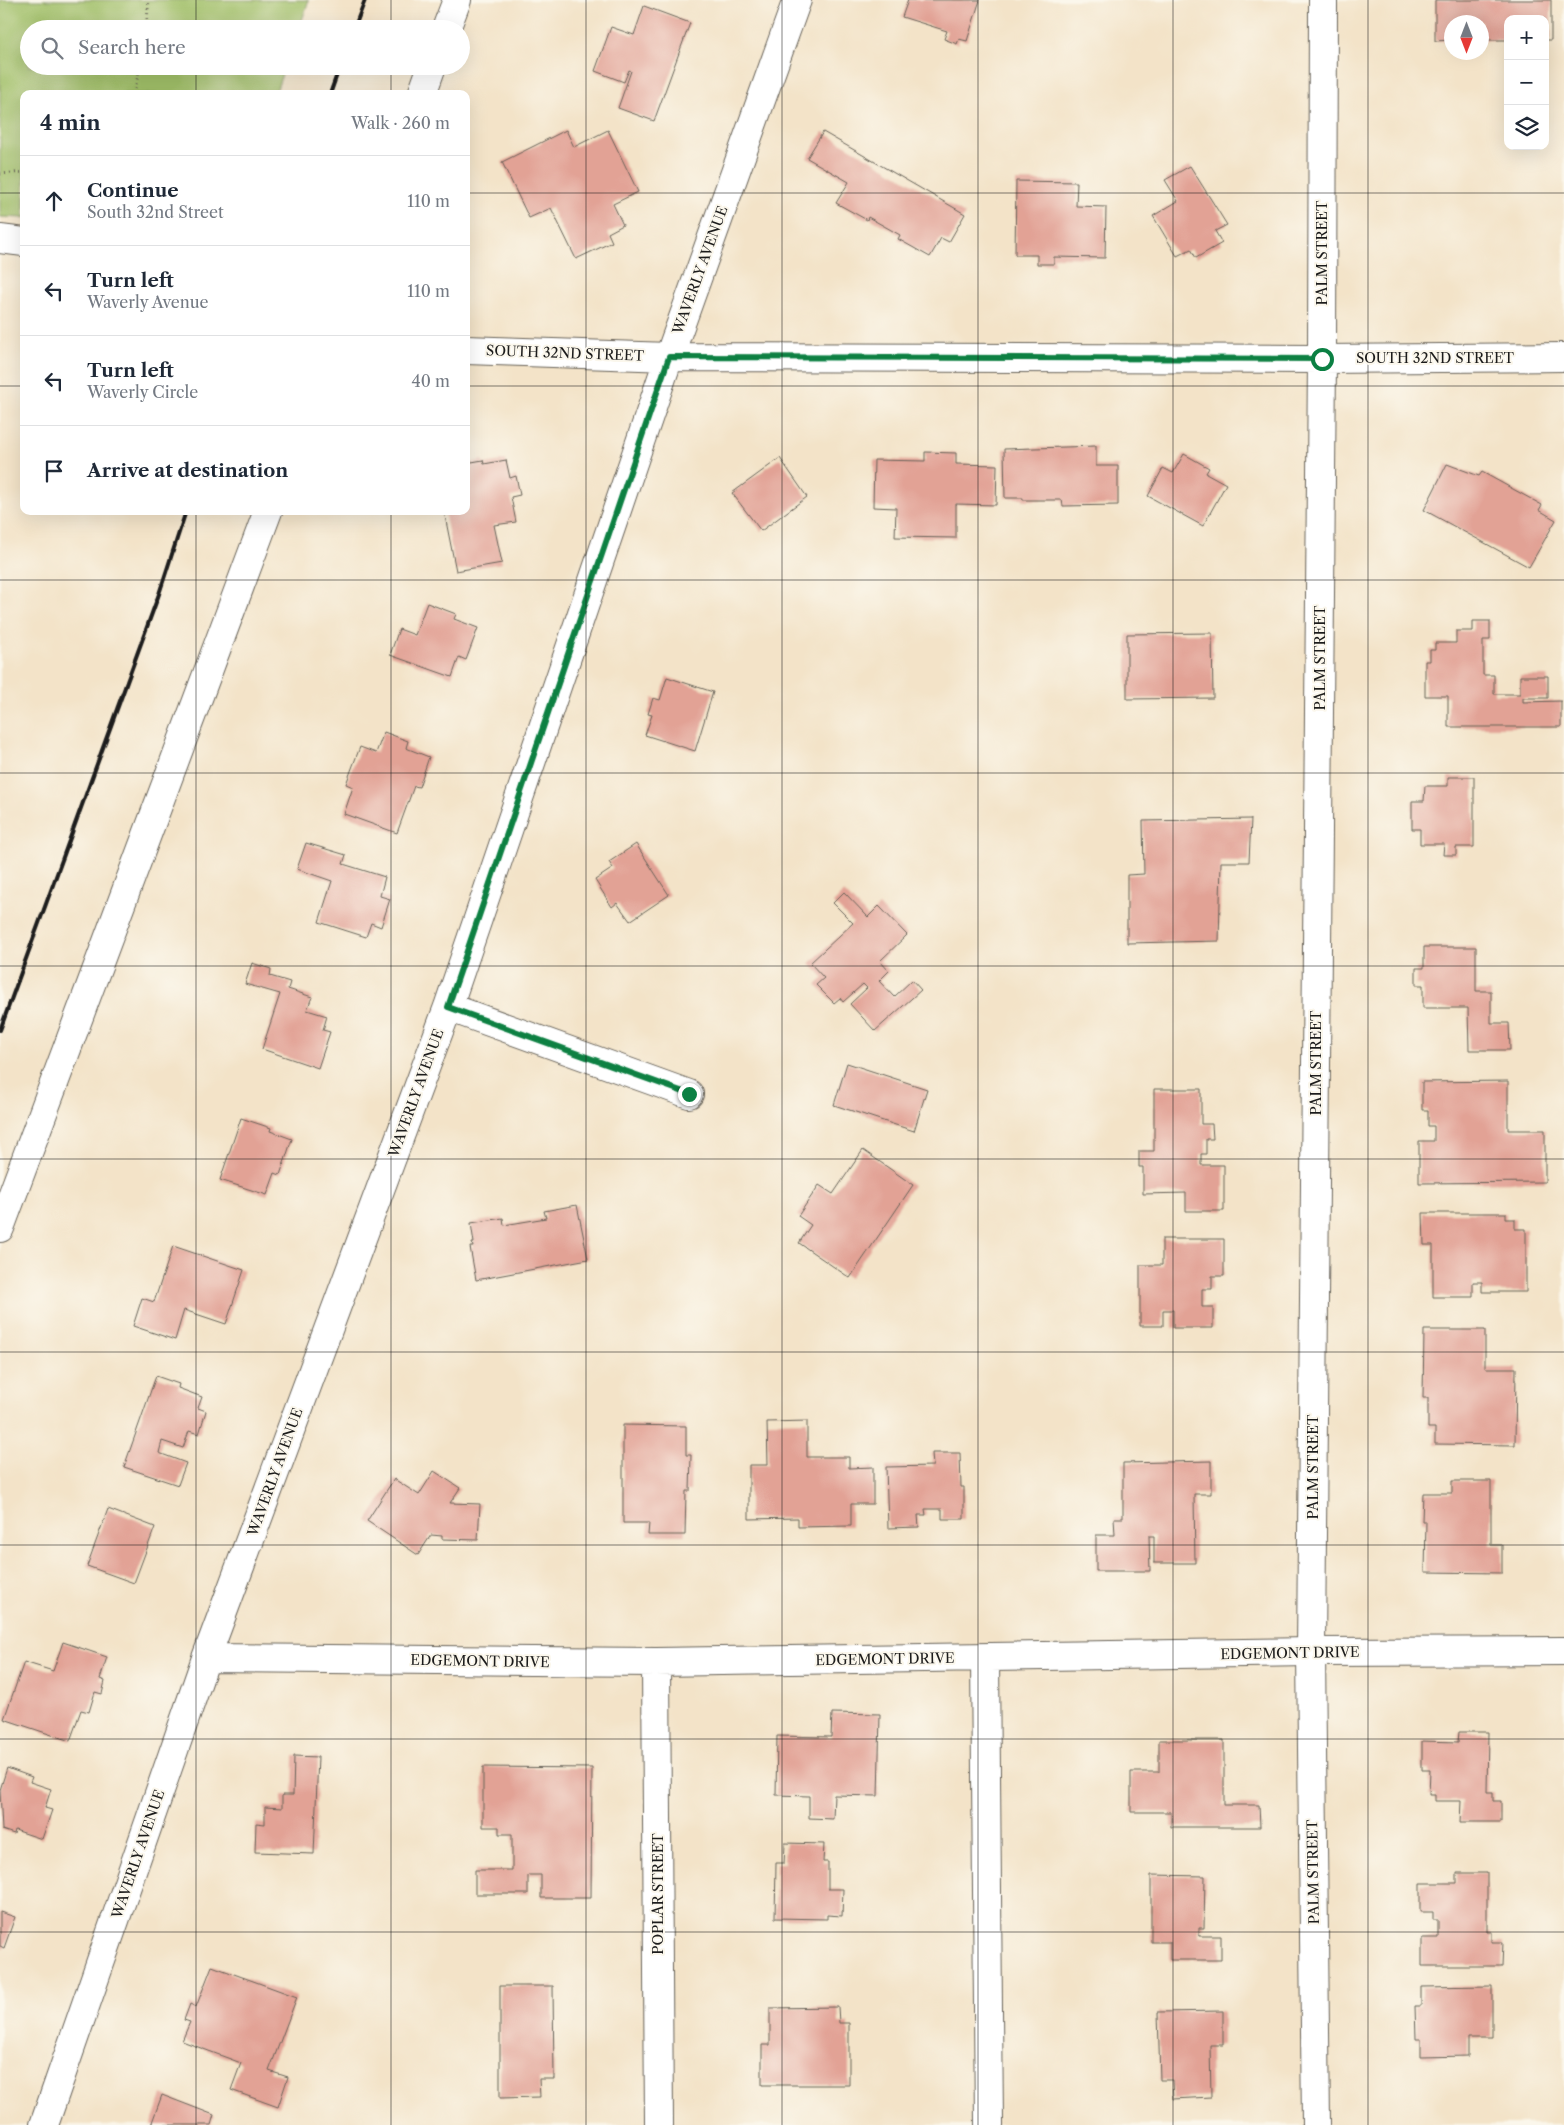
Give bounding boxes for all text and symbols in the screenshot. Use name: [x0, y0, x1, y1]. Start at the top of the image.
north arrow: [1444, 15, 1489, 60]
map controls: [1504, 15, 1549, 150]
button: +: [1504, 15, 1549, 60]
search box: [20, 20, 470, 75]
icon: search: [38, 34, 66, 62]
text: Search here: [78, 36, 186, 59]
button: −: [1504, 60, 1549, 105]
button: layers: [1504, 105, 1549, 150]
text: 4 min: [40, 110, 101, 135]
text: Walk · 260 m: [351, 113, 450, 133]
text: Continue: [87, 179, 179, 202]
icon: ahead: [40, 187, 68, 215]
text: 110 m: [407, 191, 450, 211]
street label: PALM STREET: [1313, 200, 1331, 305]
text: South 32nd Street: [87, 202, 224, 222]
street label: WAVERLY AVENUE: [668, 203, 732, 337]
text: Turn left: [87, 269, 174, 292]
icon: left: [40, 277, 68, 305]
text: 110 m: [407, 281, 450, 301]
text: Waverly Avenue: [87, 292, 209, 312]
street label: SOUTH 32ND STREET: [486, 341, 645, 365]
route start: [1311, 348, 1334, 371]
street label: SOUTH 32ND STREET: [1356, 349, 1515, 367]
text: Turn left: [87, 359, 174, 382]
icon: left: [40, 367, 68, 395]
text: 40 m: [411, 371, 450, 391]
text: Waverly Circle: [87, 382, 198, 402]
icon: arrive: [40, 457, 68, 485]
text: Arrive at destination: [87, 459, 288, 482]
street label: PALM STREET: [1311, 605, 1329, 710]
street label: PALM STREET: [1307, 1010, 1325, 1115]
street label: WAVERLY AVENUE: [384, 1026, 448, 1160]
route end: [678, 1083, 701, 1106]
street label: WAVERLY AVENUE: [243, 1405, 307, 1539]
street label: PALM STREET: [1304, 1414, 1322, 1519]
street label: EDGEMONT DRIVE: [1220, 1643, 1360, 1663]
street label: EDGEMONT DRIVE: [815, 1649, 955, 1669]
street label: EDGEMONT DRIVE: [410, 1651, 550, 1671]
street label: WAVERLY AVENUE: [107, 1787, 168, 1922]
street label: PALM STREET: [1303, 1819, 1323, 1925]
street label: POPLAR STREET: [649, 1833, 667, 1955]

